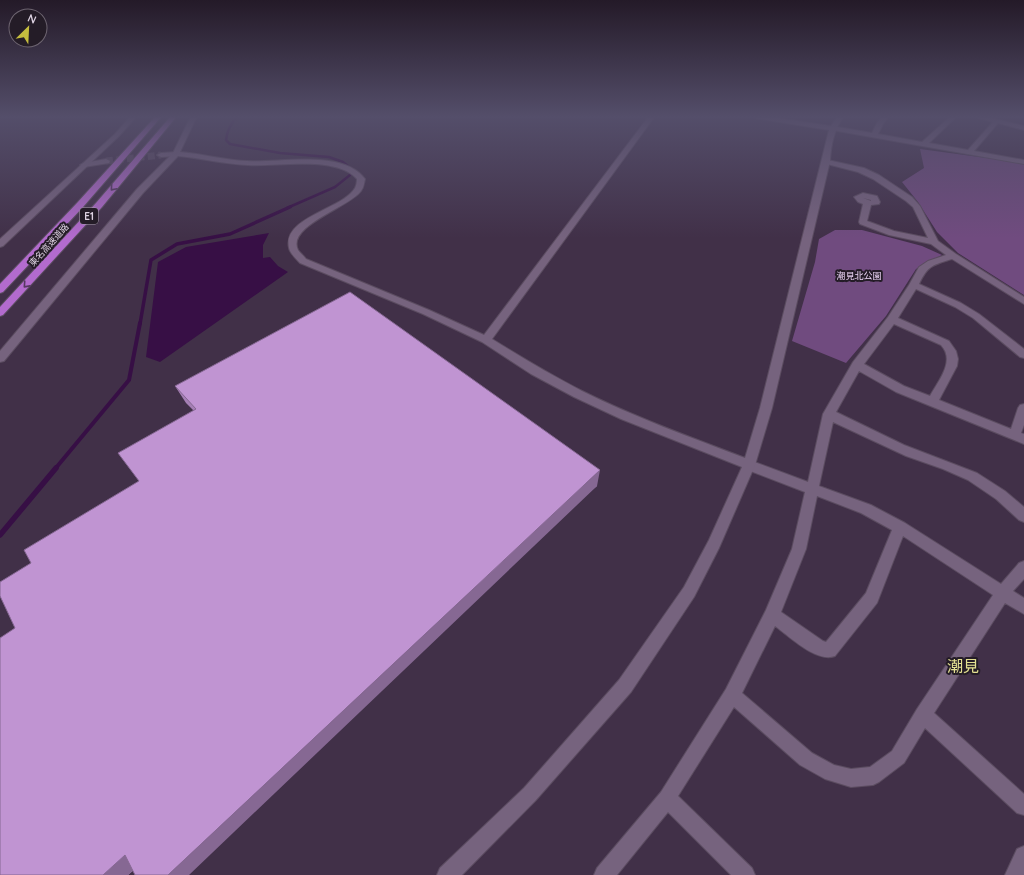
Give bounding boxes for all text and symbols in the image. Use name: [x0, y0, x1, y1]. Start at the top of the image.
north arrow: [8, 8, 48, 48]
text: N: [26, 11, 39, 27]
one-way arrow: [110, 183, 117, 191]
road number: E1: [80, 208, 98, 224]
street label: 東名高速道路: [26, 221, 71, 268]
park label: 潮見北公園: [836, 270, 882, 281]
one-way arrow: [23, 280, 31, 288]
district label: 潮見: [947, 656, 979, 676]

